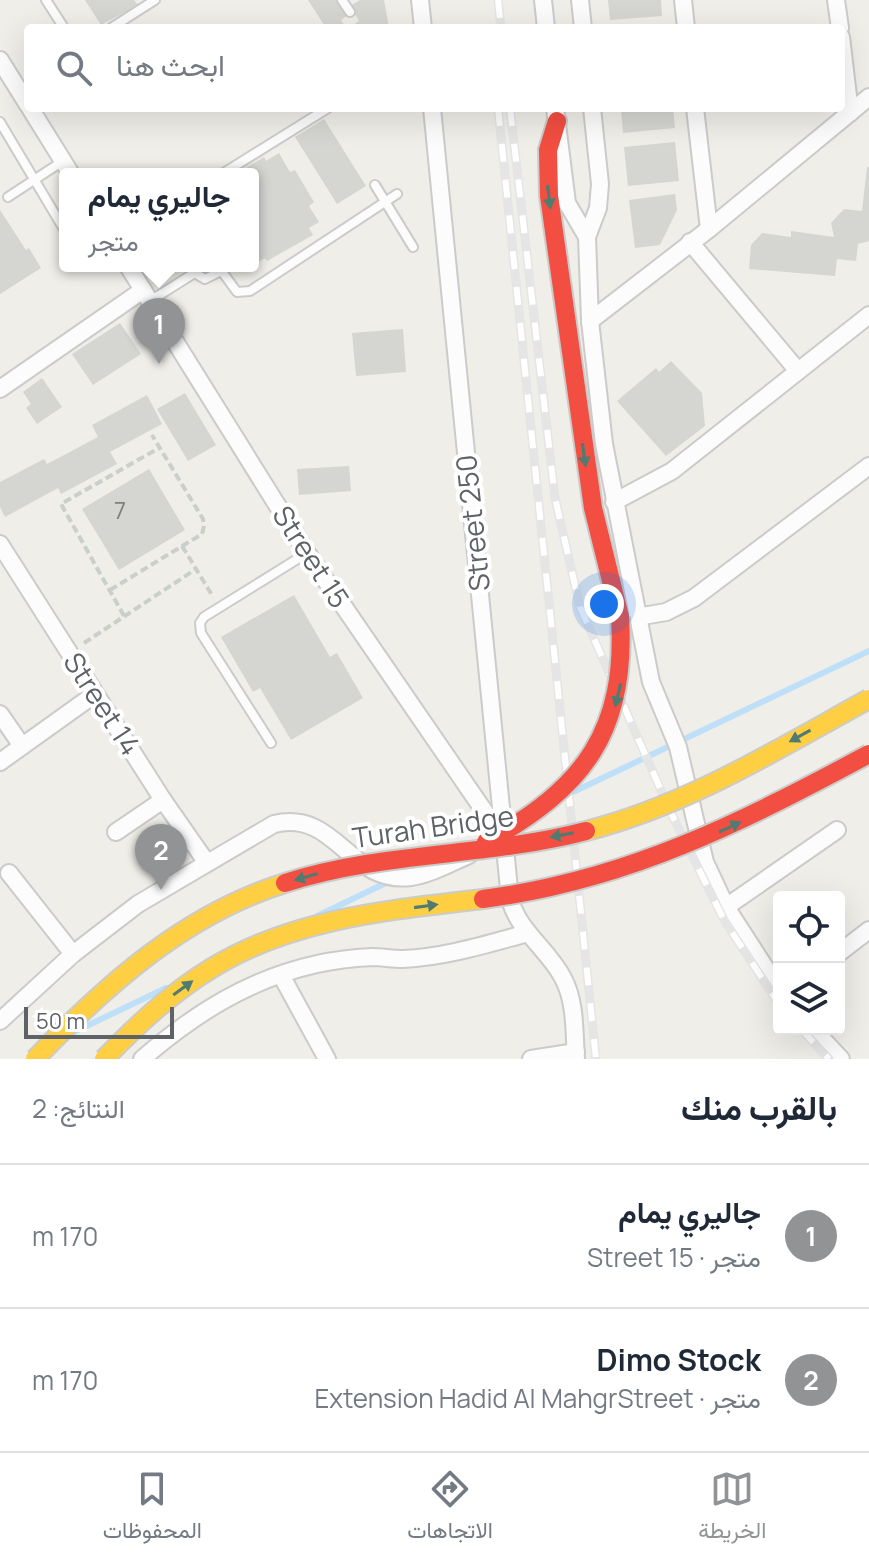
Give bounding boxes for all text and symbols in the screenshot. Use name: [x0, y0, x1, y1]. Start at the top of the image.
search box: [24, 24, 845, 112]
text: ابحث هنا: [116, 44, 225, 85]
icon: search: [52, 46, 96, 90]
popup: [59, 168, 259, 272]
text: جاليري يمام: [88, 175, 230, 216]
one-way arrow: [543, 185, 556, 210]
text: متجر: [88, 223, 139, 259]
pin: 1: [133, 298, 185, 364]
one-way arrow: [578, 443, 591, 468]
street label: Street 250: [446, 453, 498, 593]
house number: 7: [114, 493, 126, 526]
street label: Street 15: [265, 498, 359, 615]
your location: [584, 584, 624, 624]
street label: Street 14: [56, 645, 150, 762]
one-way arrow: [611, 682, 624, 707]
one-way arrow: [789, 729, 812, 743]
street label: Turah Bridge: [350, 796, 516, 856]
one-way arrow: [718, 820, 741, 834]
pin: 2: [135, 824, 187, 890]
one-way arrow: [549, 830, 574, 842]
one-way arrow: [293, 871, 317, 884]
map controls: [773, 891, 845, 1035]
button: locate: [773, 891, 845, 963]
one-way arrow: [413, 899, 438, 912]
button: layers: [773, 963, 845, 1035]
one-way arrow: [172, 981, 193, 996]
scale bar: [24, 1003, 174, 1039]
text: 50 m: [36, 1006, 85, 1036]
text: بالقرب منك: [681, 1084, 837, 1130]
text: النتائج: 2: [32, 1090, 125, 1126]
text: جاليري يمام: [618, 1191, 761, 1232]
text: 170 m: [32, 1218, 98, 1254]
text: 1: [805, 1218, 817, 1254]
text: متجر · Street 15: [587, 1239, 761, 1275]
text: Dimo Stock: [596, 1339, 761, 1380]
text: 170 m: [32, 1362, 98, 1398]
text: 2: [803, 1362, 819, 1398]
text: متجر · Extension Hadid Al MahgrStreet: [314, 1380, 761, 1416]
tab: المحفوظات: [103, 1467, 202, 1550]
tab: الاتجاهات: [407, 1467, 493, 1550]
tab: الخريطة: [698, 1467, 766, 1550]

